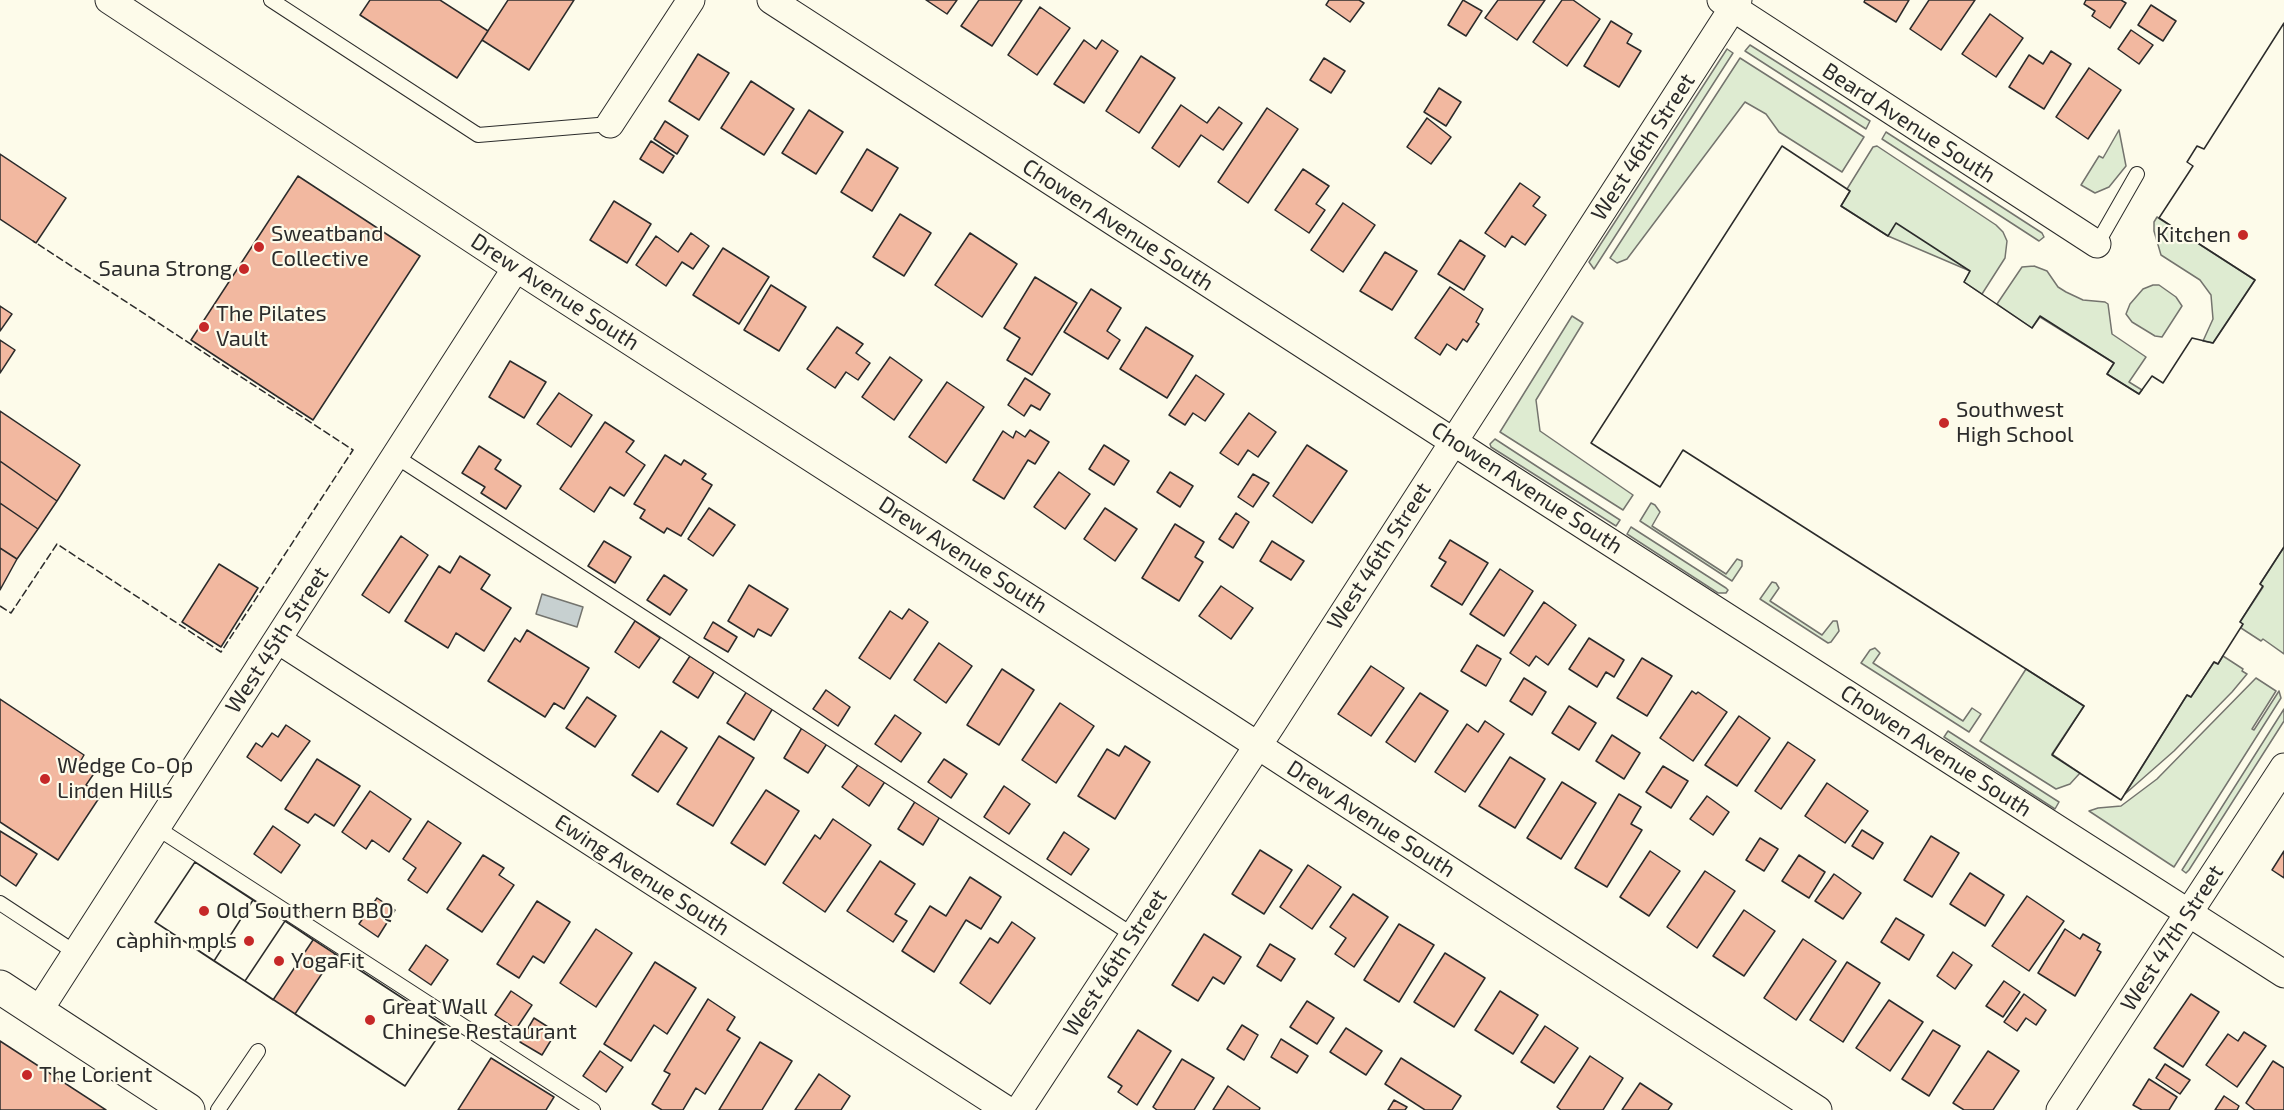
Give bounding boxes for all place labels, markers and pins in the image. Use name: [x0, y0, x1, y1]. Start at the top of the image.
place label: Sweatband Collective: [271, 221, 384, 272]
place label: Kitchen: [2156, 222, 2231, 248]
marker: Kitchen: [2236, 228, 2250, 242]
marker: Sweatband Collective: [252, 240, 266, 254]
place label: Sauna Strong: [99, 256, 232, 282]
marker: Sauna Strong: [237, 262, 251, 276]
place label: The Pilates Vault: [216, 301, 327, 352]
marker: The Pilates Vault: [197, 320, 211, 334]
place label: Southwest High School: [1956, 397, 2074, 448]
marker: Southwest High School: [1937, 416, 1951, 430]
place label: Wedge Co-Op Linden Hills: [57, 753, 193, 804]
marker: Wedge Co-Op Linden Hills: [38, 772, 52, 786]
place label: Old Southern BBQ: [216, 898, 394, 924]
marker: Old Southern BBQ: [197, 904, 211, 918]
place label: càphin mpls: [116, 928, 237, 954]
marker: càphin mpls: [242, 934, 256, 948]
place label: YogaFit: [291, 948, 365, 974]
marker: YogaFit: [272, 954, 286, 968]
place label: Great Wall Chinese Restaurant: [382, 994, 577, 1046]
marker: Great Wall Chinese Restaurant: [363, 1013, 377, 1027]
place label: The Lorient: [39, 1062, 152, 1088]
marker: The Lorient: [20, 1068, 34, 1082]

